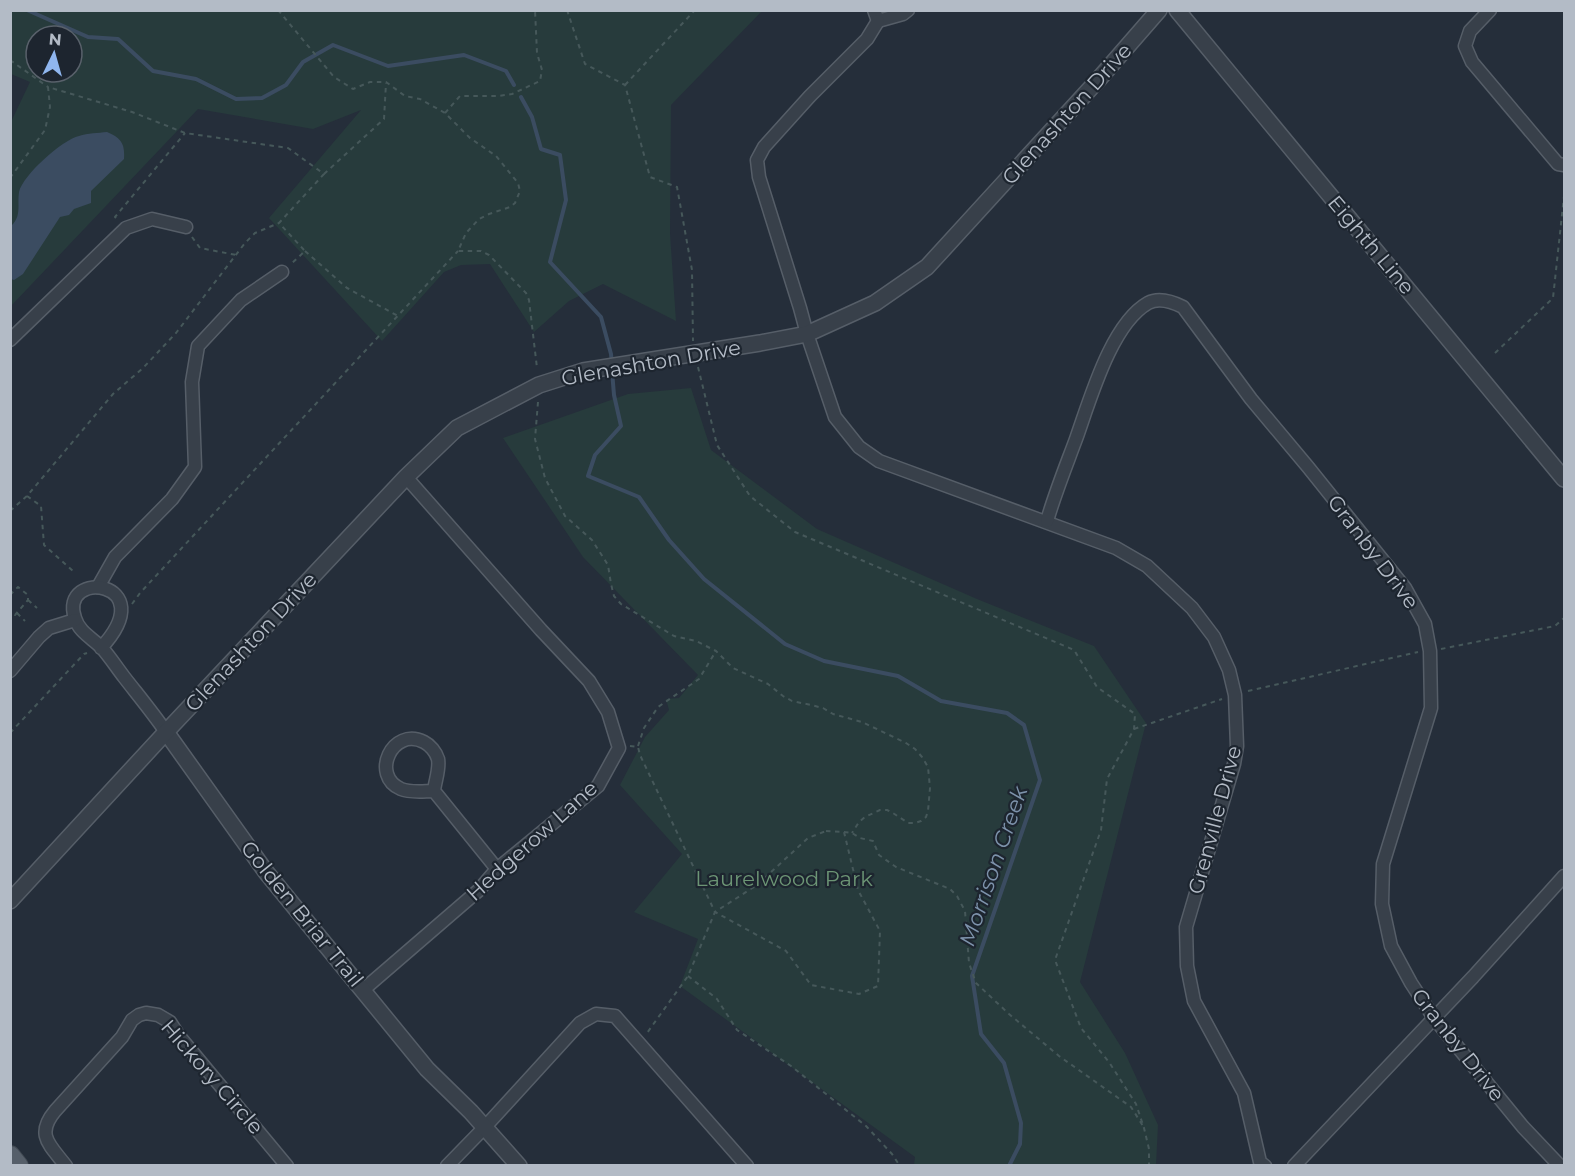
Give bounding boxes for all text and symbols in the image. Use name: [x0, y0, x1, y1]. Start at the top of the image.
north arrow: [24, 24, 84, 84]
text: N: [48, 30, 63, 50]
street label: Glenashton Drive: [997, 38, 1137, 190]
street label: Eighth Line: [1323, 190, 1420, 299]
street label: Glenashton Drive: [559, 334, 743, 391]
street label: Granby Drive: [1322, 490, 1424, 614]
street label: Glenashton Drive: [180, 567, 322, 717]
street label: Grenville Drive: [1183, 743, 1246, 897]
street label: Hedgerow Lane: [461, 775, 602, 906]
water label: Morrison Creek: [953, 782, 1034, 950]
street label: Golden Briar Trail: [236, 836, 369, 992]
park label: Laurelwood Park: [695, 866, 873, 891]
street label: Granby Drive: [1407, 983, 1510, 1106]
street label: Hickory Circle: [156, 1014, 269, 1139]

